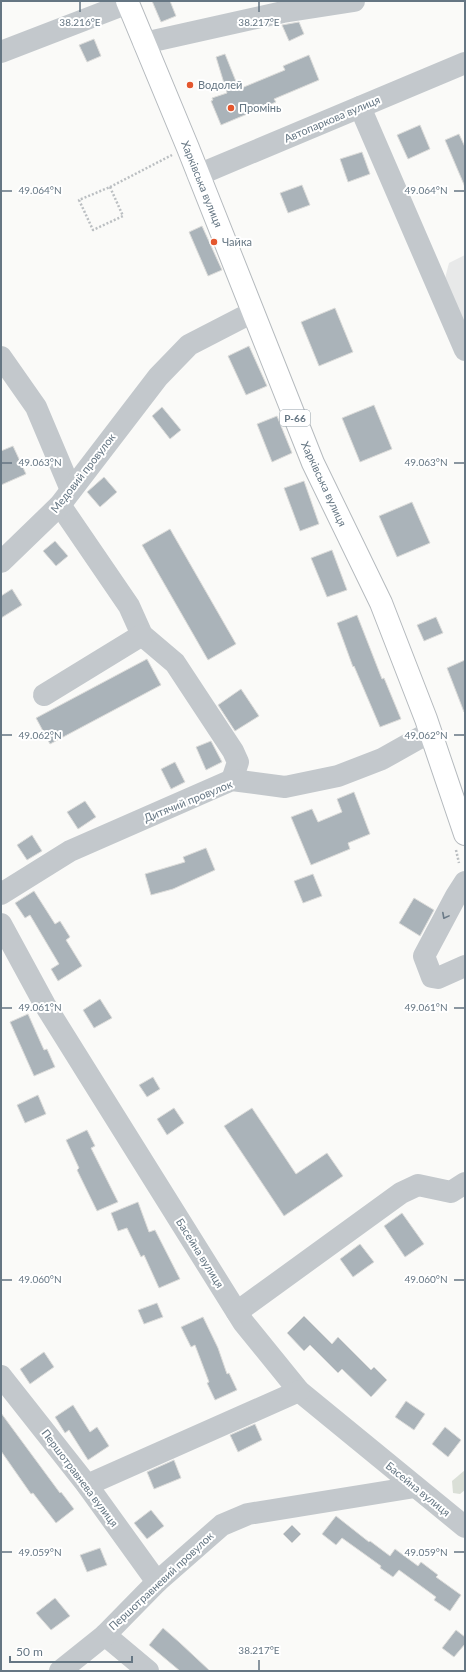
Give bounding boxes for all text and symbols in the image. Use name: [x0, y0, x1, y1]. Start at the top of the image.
text: 38.216°E: [59, 16, 101, 28]
text: 38.217°E: [238, 16, 280, 28]
place label: Водолей: [198, 78, 242, 91]
marker: Водолей: [185, 80, 195, 90]
street label: Автопаркова вулиця: [282, 92, 382, 145]
place label: Промінь: [239, 101, 281, 114]
marker: Промінь: [226, 103, 236, 113]
street label: Харківська вулиця: [179, 139, 226, 229]
text: 49.064°N: [18, 184, 62, 196]
text: 49.064°N: [404, 184, 448, 196]
place label: Чайка: [222, 235, 252, 248]
marker: Чайка: [209, 237, 219, 247]
road number: Р-66: [280, 410, 310, 426]
street label: Медовий провулок: [48, 430, 118, 515]
street label: Харківська вулиця: [299, 439, 350, 528]
text: 49.063°N: [18, 456, 62, 468]
text: 49.063°N: [404, 456, 448, 468]
text: 49.062°N: [18, 729, 62, 741]
text: 49.062°N: [404, 729, 448, 741]
street label: Дитячий провулок: [142, 777, 234, 824]
one-way arrow: [443, 911, 450, 919]
text: 49.061°N: [18, 1001, 62, 1013]
text: 49.061°N: [404, 1001, 448, 1013]
street label: Басейна вулиця: [174, 1216, 227, 1290]
text: 49.060°N: [18, 1273, 62, 1285]
text: 49.060°N: [404, 1273, 448, 1285]
street label: Першотравнева вулиця: [39, 1426, 121, 1529]
street label: Басейна вулиця: [383, 1459, 453, 1519]
street label: Першотравневий провулок: [106, 1529, 216, 1632]
text: 49.059°N: [18, 1546, 62, 1558]
text: 49.059°N: [404, 1546, 448, 1558]
scale bar: [10, 1638, 132, 1664]
text: 50 m: [16, 1644, 43, 1659]
text: 38.217°E: [238, 1644, 280, 1656]

